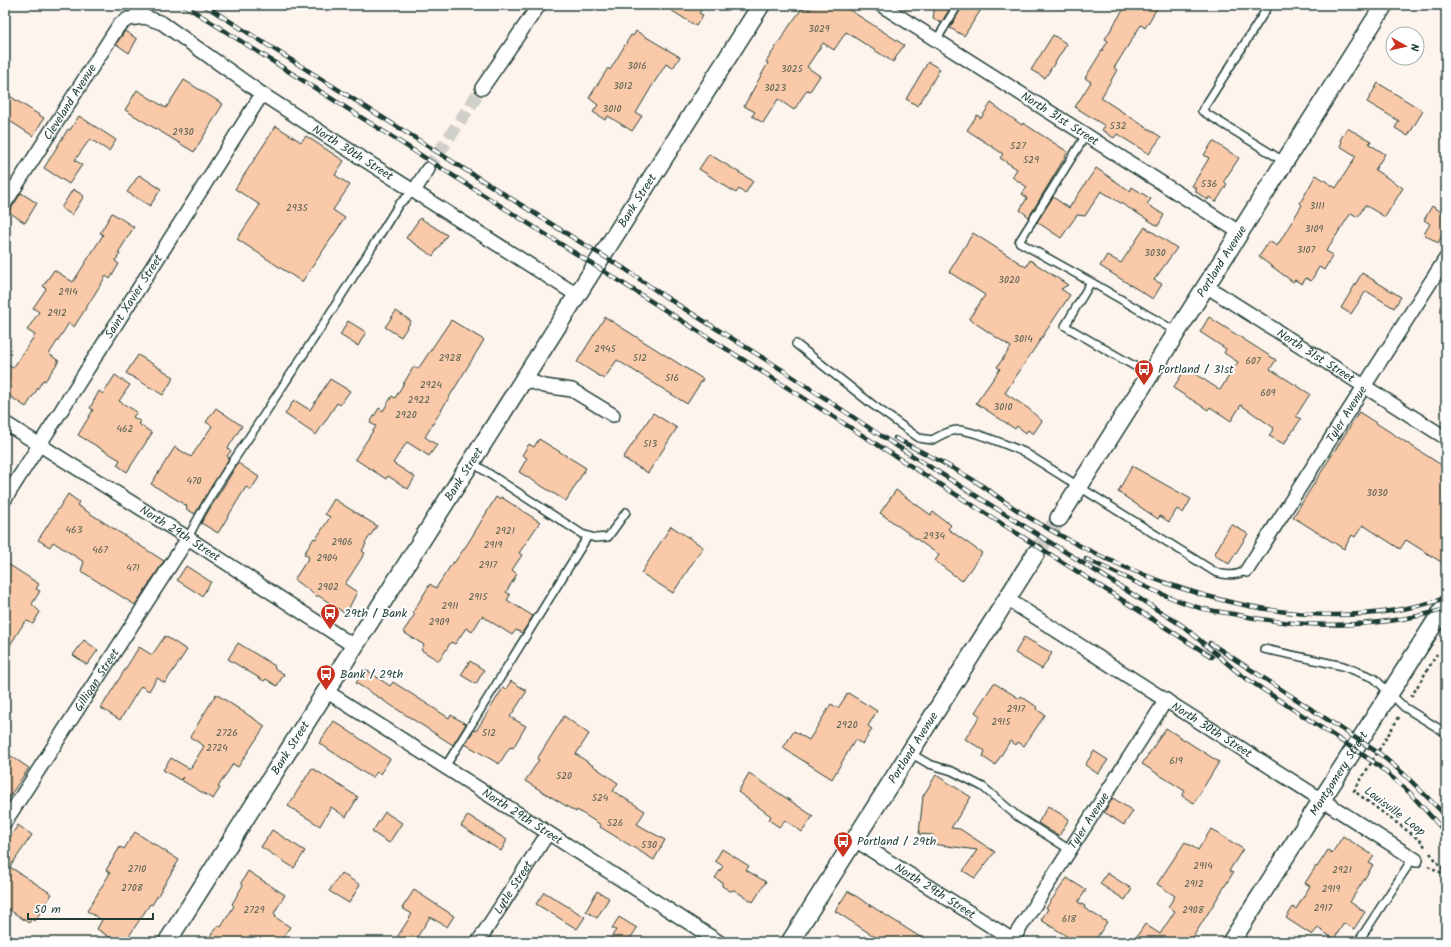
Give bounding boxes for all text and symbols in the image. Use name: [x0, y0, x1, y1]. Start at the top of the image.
house number: 3029: [808, 21, 830, 37]
north arrow: [1385, 26, 1425, 66]
text: N: [1405, 43, 1423, 52]
house number: 3016: [627, 58, 647, 74]
street label: Cleveland Avenue: [39, 60, 102, 144]
house number: 3025: [781, 61, 804, 77]
house number: 3012: [613, 78, 633, 94]
house number: 3023: [764, 80, 786, 96]
street label: North 31st Street: [1017, 87, 1103, 151]
house number: 3010: [603, 101, 621, 117]
house number: 532: [1110, 118, 1127, 134]
street label: North 30th Street: [308, 120, 397, 186]
house number: 2930: [172, 124, 194, 140]
house number: 527: [1010, 138, 1026, 154]
house number: 529: [1023, 152, 1039, 168]
street label: Bank Street: [613, 170, 662, 231]
house number: 536: [1201, 176, 1217, 192]
house number: 3111: [1309, 198, 1325, 214]
house number: 2935: [286, 200, 309, 216]
street label: Portland Avenue: [1192, 221, 1252, 301]
house number: 3109: [1305, 221, 1323, 237]
house number: 3107: [1297, 242, 1316, 258]
house number: 3030: [1144, 245, 1166, 261]
street label: Saint Xavier Street: [100, 250, 168, 342]
house number: 3020: [998, 272, 1020, 288]
house number: 2914: [58, 284, 78, 300]
house number: 2912: [47, 305, 67, 321]
street label: North 31st Street: [1273, 324, 1359, 388]
house number: 3014: [1013, 331, 1033, 347]
house number: 2945: [594, 341, 616, 357]
house number: 2928: [439, 350, 462, 366]
house number: 512: [633, 350, 647, 366]
house number: 607: [1245, 353, 1261, 369]
bus stop icon: Portland / 31st: [1133, 358, 1155, 386]
place label: Portland / 31st: [1158, 360, 1234, 379]
house number: 516: [665, 370, 679, 386]
house number: 2924: [420, 377, 442, 393]
street label: Tyler Avenue: [1322, 381, 1373, 447]
house number: 609: [1260, 385, 1276, 401]
house number: 2922: [408, 392, 430, 408]
house number: 3010: [994, 399, 1012, 415]
house number: 2920: [395, 407, 417, 423]
house number: 462: [117, 421, 134, 437]
house number: 513: [643, 436, 657, 452]
street label: Bank Street: [440, 443, 488, 505]
house number: 470: [186, 473, 202, 489]
house number: 3030: [1366, 485, 1388, 501]
street label: North 29th Street: [136, 501, 224, 567]
house number: 463: [66, 522, 83, 538]
house number: 2921: [495, 523, 515, 539]
house number: 2934: [923, 528, 945, 544]
house number: 2906: [331, 534, 353, 550]
house number: 2919: [484, 537, 502, 553]
house number: 467: [92, 542, 108, 558]
house number: 2904: [316, 550, 338, 566]
house number: 2917: [479, 557, 498, 573]
house number: 471: [126, 560, 140, 576]
house number: 2902: [317, 579, 339, 595]
house number: 2915: [468, 589, 488, 605]
house number: 2911: [442, 598, 458, 614]
bus stop icon: 29th / Bank: [319, 602, 341, 630]
place label: 29th / Bank: [344, 604, 407, 623]
house number: 2909: [429, 614, 449, 630]
street label: Gilligan Street: [69, 645, 125, 716]
bus stop icon: Bank / 29th: [315, 663, 337, 691]
place label: Bank / 29th: [340, 665, 403, 684]
street label: North 30th Street: [1167, 697, 1256, 763]
house number: 2917: [1007, 701, 1026, 717]
street label: Portland Avenue: [883, 708, 944, 788]
house number: 2915: [991, 714, 1011, 730]
street label: Bank Street: [266, 717, 315, 779]
house number: 2920: [836, 717, 858, 733]
house number: 2726: [216, 725, 238, 741]
house number: 512: [482, 725, 496, 741]
street label: Montgomery Street: [1305, 727, 1373, 820]
house number: 2724: [206, 740, 228, 756]
house number: 619: [1169, 753, 1183, 769]
house number: 520: [556, 768, 572, 784]
street label: Louisville Loop: [1360, 782, 1430, 841]
street label: North 29th Street: [478, 784, 567, 850]
street label: Tyler Avenue: [1064, 788, 1115, 853]
house number: 524: [592, 790, 609, 806]
house number: 526: [607, 815, 623, 831]
bus stop icon: Portland / 29th: [832, 830, 854, 858]
place label: Portland / 29th: [857, 832, 936, 851]
house number: 530: [641, 837, 657, 853]
street label: Lytle Street: [489, 857, 538, 918]
street label: North 29th Street: [891, 858, 980, 924]
house number: 2914: [1193, 858, 1213, 874]
house number: 2710: [128, 861, 146, 877]
house number: 2921: [1332, 862, 1352, 878]
house number: 2912: [1184, 876, 1204, 892]
house number: 2708: [121, 880, 144, 896]
house number: 2919: [1322, 881, 1340, 897]
scale bar: [28, 895, 153, 921]
text: 50 m: [34, 900, 61, 919]
house number: 2917: [1314, 900, 1333, 916]
house number: 2729: [243, 902, 265, 918]
house number: 2908: [1182, 902, 1205, 918]
house number: 618: [1062, 911, 1077, 927]

